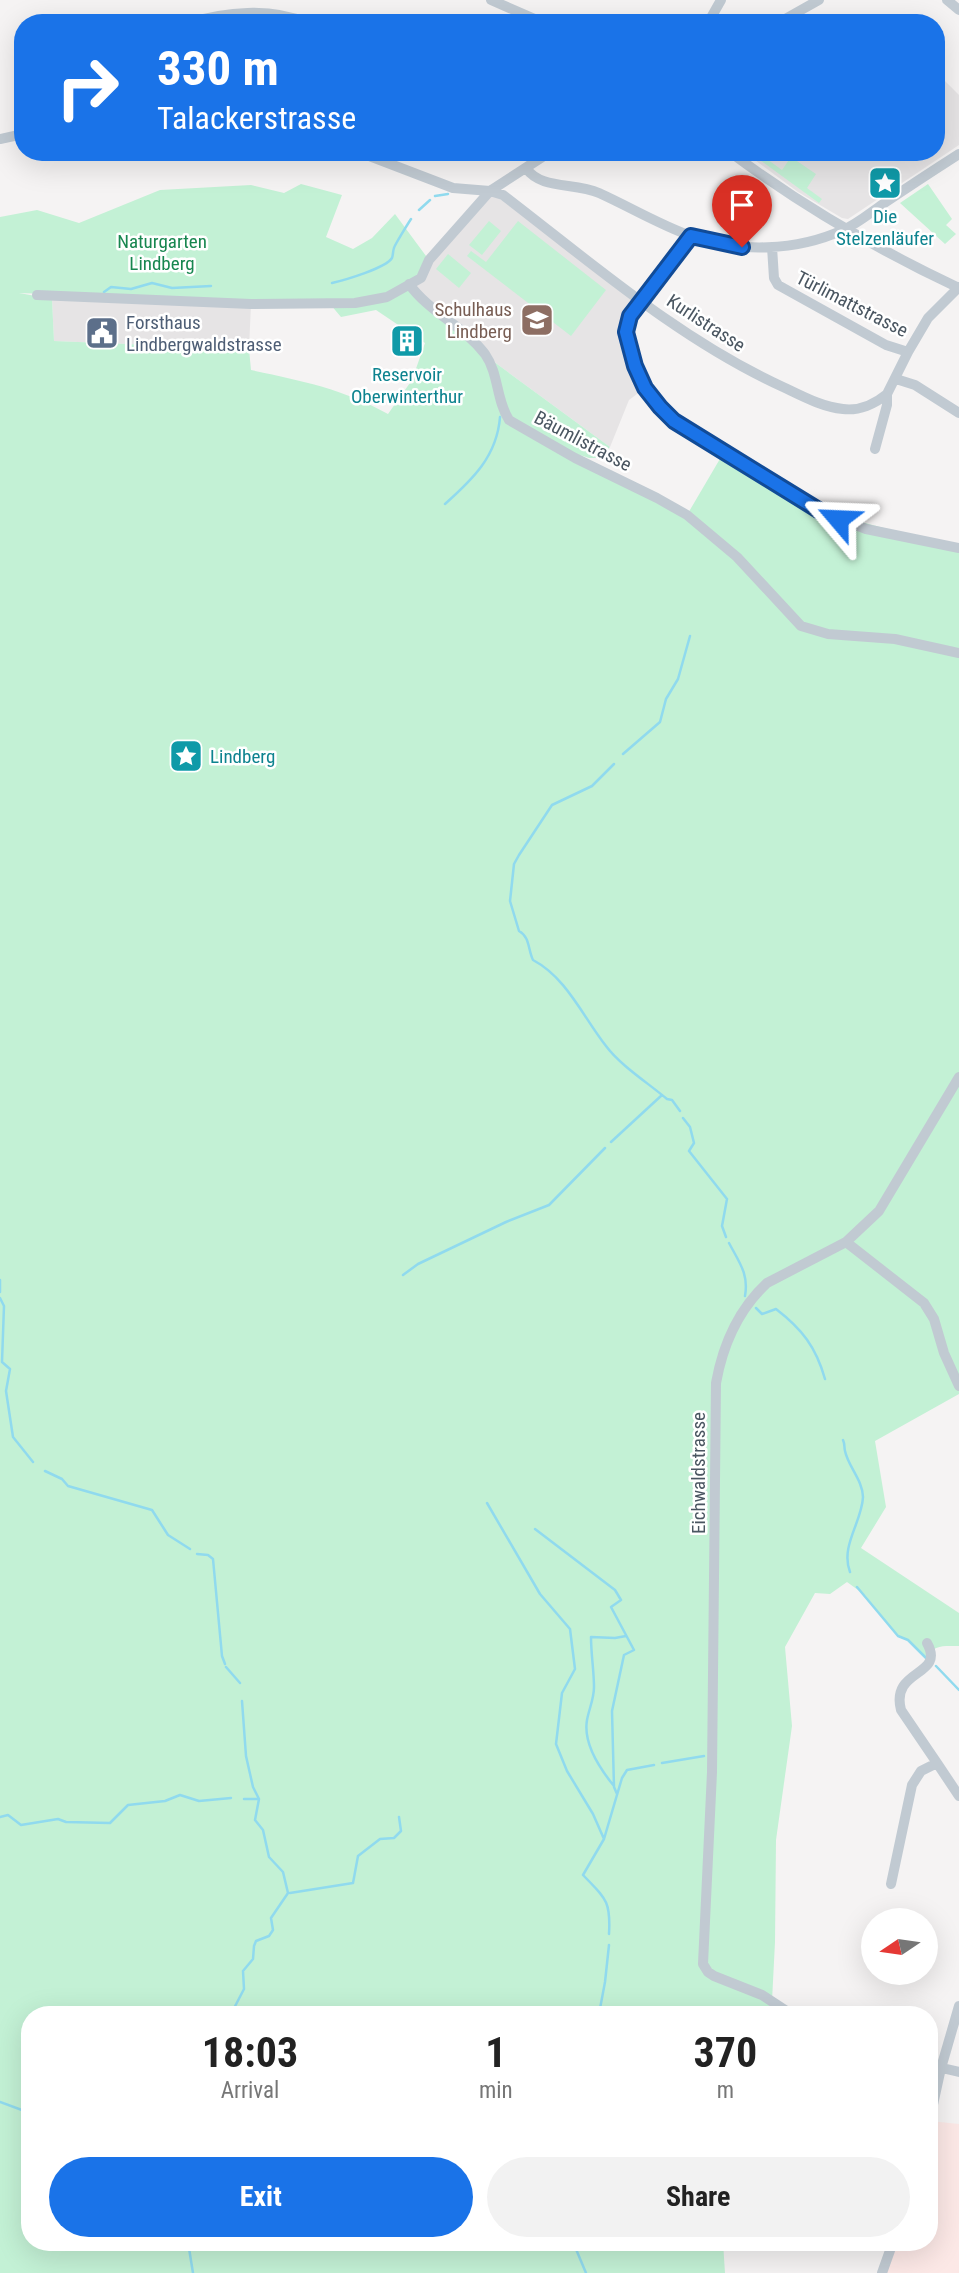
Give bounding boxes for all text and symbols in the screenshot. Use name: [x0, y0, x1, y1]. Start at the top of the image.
text: 330 m: [157, 40, 279, 97]
icon: right: [42, 42, 133, 133]
text: Talackerstrasse: [157, 99, 356, 137]
place icon: Die Stelzenläufer: [866, 164, 904, 202]
pin: [712, 175, 772, 247]
icon: arrive: [723, 186, 761, 224]
place label: Die Stelzenläufer: [836, 205, 934, 250]
park label: Naturgarten Lindberg: [117, 230, 207, 275]
street label: Türlimattstrasse: [792, 266, 912, 342]
street label: Kurlistrasse: [662, 289, 750, 357]
place label: Schulhaus Lindberg: [435, 298, 512, 343]
school or university icon: Schulhaus Lindberg: [518, 301, 556, 339]
place label: Forsthaus Lindbergwaldstrasse: [126, 311, 282, 356]
public building icon: Forsthaus Lindbergwaldstrasse: [83, 314, 121, 352]
building icon: Reservoir Oberwinterthur: [388, 322, 426, 360]
place label: Reservoir Oberwinterthur: [351, 363, 463, 408]
street label: Bäumlistrasse: [530, 406, 636, 476]
position arrow: [801, 482, 875, 556]
place icon: Lindberg: [167, 737, 205, 775]
place label: Lindberg: [210, 745, 275, 768]
street label: Eichwaldstrasse: [687, 1412, 710, 1534]
north arrow: [861, 1908, 938, 1984]
map controls: [861, 1908, 938, 1985]
text: 18:03: [202, 2028, 298, 2077]
text: 1: [485, 2028, 506, 2077]
text: 370: [693, 2028, 757, 2077]
text: Arrival: [221, 2077, 279, 2104]
text: min: [479, 2077, 513, 2104]
text: m: [717, 2077, 734, 2104]
button: Exit: [49, 2157, 473, 2237]
button: Share: [487, 2157, 910, 2237]

